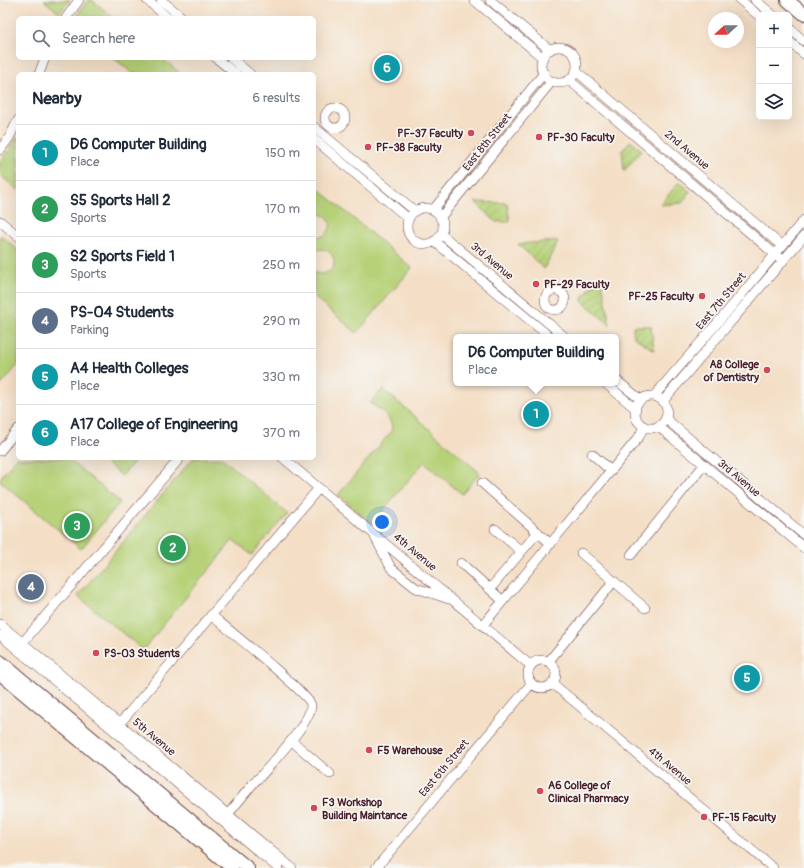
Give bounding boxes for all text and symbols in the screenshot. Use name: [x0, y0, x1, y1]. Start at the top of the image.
north arrow: [708, 12, 744, 48]
map controls: [756, 12, 792, 120]
button: +: [756, 12, 792, 48]
search box: [16, 16, 316, 60]
icon: search: [30, 27, 52, 49]
text: Search here: [62, 29, 135, 48]
button: −: [756, 48, 792, 84]
pin: 6: [374, 53, 400, 83]
button: layers: [756, 84, 792, 120]
text: Nearby: [32, 88, 81, 109]
text: 6 results: [253, 90, 300, 106]
street label: East 8th Street: [460, 110, 514, 173]
place label: PF-37 Faculty: [397, 127, 463, 140]
marker: PF-37 Faculty: [466, 128, 476, 138]
street label: 2nd Avenue: [662, 128, 712, 173]
place label: PF-30 Faculty: [547, 131, 615, 144]
marker: PF-30 Faculty: [534, 132, 544, 142]
text: D6 Computer Building: [70, 135, 206, 154]
place label: PF-38 Faculty: [376, 141, 442, 154]
marker: PF-38 Faculty: [363, 142, 373, 152]
text: 1: [42, 145, 48, 161]
text: 150 m: [265, 145, 300, 161]
text: Place: [70, 154, 99, 170]
text: S5 Sports Hall 2: [70, 191, 171, 210]
text: 2: [41, 201, 49, 217]
text: 170 m: [265, 201, 300, 217]
text: Sports: [70, 210, 106, 226]
street label: 3rd Avenue: [468, 239, 516, 283]
text: S2 Sports Field 1: [70, 247, 175, 266]
text: 3: [41, 257, 49, 273]
text: 250 m: [262, 257, 300, 273]
text: Sports: [70, 266, 106, 282]
street label: East 7th Street: [693, 269, 749, 332]
place label: PF-29 Faculty: [544, 278, 610, 291]
marker: PF-29 Faculty: [531, 279, 541, 289]
place label: PF-25 Faculty: [628, 290, 694, 303]
marker: PF-25 Faculty: [697, 291, 707, 301]
text: PS-04 Students: [70, 303, 174, 322]
text: 4: [41, 313, 49, 329]
text: 290 m: [263, 313, 300, 329]
text: Parking: [70, 322, 109, 338]
popup: [453, 334, 619, 386]
text: D6 Computer Building: [468, 343, 604, 362]
place label: A8 College of Dentistry: [703, 358, 760, 384]
text: A4 Health Colleges: [70, 359, 188, 378]
text: Place: [468, 362, 497, 378]
marker: A8 College of Dentistry: [762, 365, 772, 375]
text: 5: [41, 369, 49, 385]
text: 330 m: [262, 369, 300, 385]
text: Place: [70, 378, 99, 394]
pin: 1: [523, 399, 549, 429]
text: A17 College of Engineering: [70, 415, 238, 434]
text: 6: [41, 425, 49, 441]
text: 370 m: [263, 425, 300, 441]
text: Place: [70, 434, 99, 450]
street label: 3rd Avenue: [715, 456, 763, 500]
pin: 3: [64, 511, 90, 541]
your location: [372, 512, 392, 532]
street label: 4th Avenue: [391, 530, 440, 574]
pin: 2: [160, 533, 186, 563]
pin: 4: [18, 572, 44, 602]
place label: PS-03 Students: [104, 647, 180, 660]
marker: PS-03 Students: [91, 648, 101, 658]
pin: 5: [734, 663, 760, 693]
street label: 5th Avenue: [130, 715, 178, 759]
street label: East 6th Street: [416, 736, 472, 799]
place label: F5 Warehouse: [377, 744, 443, 757]
street label: 4th Avenue: [646, 744, 695, 788]
marker: F5 Warehouse: [364, 745, 374, 755]
place label: A6 College of Clinical Pharmacy: [548, 779, 629, 805]
marker: A6 College of Clinical Pharmacy: [535, 786, 545, 796]
place label: F3 Workshop Building Maintance: [322, 796, 408, 822]
marker: F3 Workshop Building Maintance: [309, 803, 319, 813]
place label: PF-15 Faculty: [712, 811, 776, 824]
marker: PF-15 Faculty: [699, 812, 709, 822]

